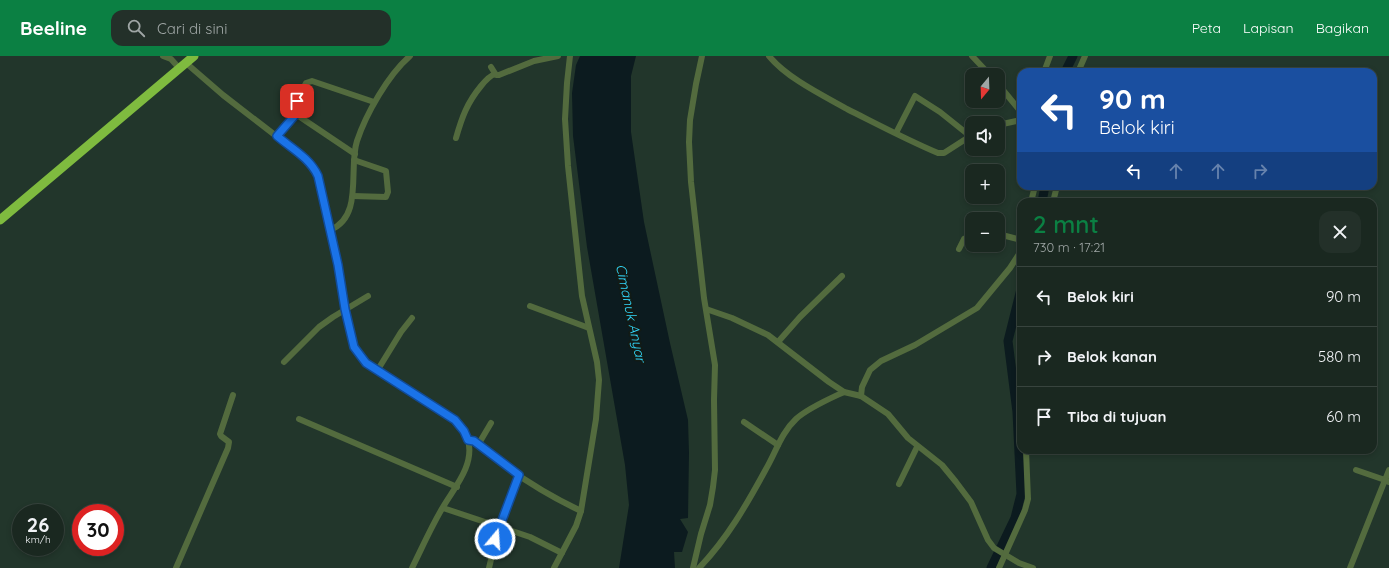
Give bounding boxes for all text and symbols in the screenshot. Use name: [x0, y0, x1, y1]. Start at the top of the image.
search box: [111, 10, 391, 46]
text: Beeline: [20, 16, 87, 40]
icon: search: [125, 17, 147, 39]
text: Cari di sini: [157, 19, 228, 38]
text: Peta: [1192, 19, 1221, 37]
text: Lapisan: [1243, 19, 1294, 37]
text: Bagikan: [1316, 19, 1369, 37]
north arrow: [965, 68, 1005, 108]
map controls: [965, 68, 1005, 252]
text: 90 m: [1099, 81, 1166, 116]
pin: [280, 84, 314, 118]
icon: left: [1033, 84, 1085, 136]
icon: arrive: [286, 90, 308, 112]
button: sound: [965, 116, 1005, 156]
text: Belok kiri: [1099, 116, 1175, 139]
icon: left: [1123, 160, 1145, 182]
icon: ahead: [1165, 160, 1187, 182]
icon: ahead: [1207, 160, 1229, 182]
icon: right: [1249, 160, 1271, 182]
button: +: [965, 164, 1005, 204]
text: 2 mnt: [1033, 209, 1099, 239]
button: close: [1319, 211, 1361, 253]
button: −: [965, 212, 1005, 252]
text: 730 m · 17:21: [1033, 239, 1105, 255]
water label: Cimanuk Anyar: [612, 262, 650, 365]
icon: left: [1033, 286, 1055, 308]
text: Belok kiri: [1067, 287, 1134, 306]
text: 90 m: [1326, 287, 1361, 306]
icon: right: [1033, 346, 1055, 368]
text: Belok kanan: [1067, 347, 1157, 366]
text: 580 m: [1318, 347, 1361, 366]
icon: arrive: [1033, 406, 1055, 428]
text: Tiba di tujuan: [1067, 407, 1166, 426]
text: 60 m: [1326, 407, 1361, 426]
speed limit sign: 30: [72, 504, 124, 556]
text: 26: [27, 512, 49, 537]
position arrow: [474, 518, 516, 560]
text: km/h: [25, 533, 51, 546]

